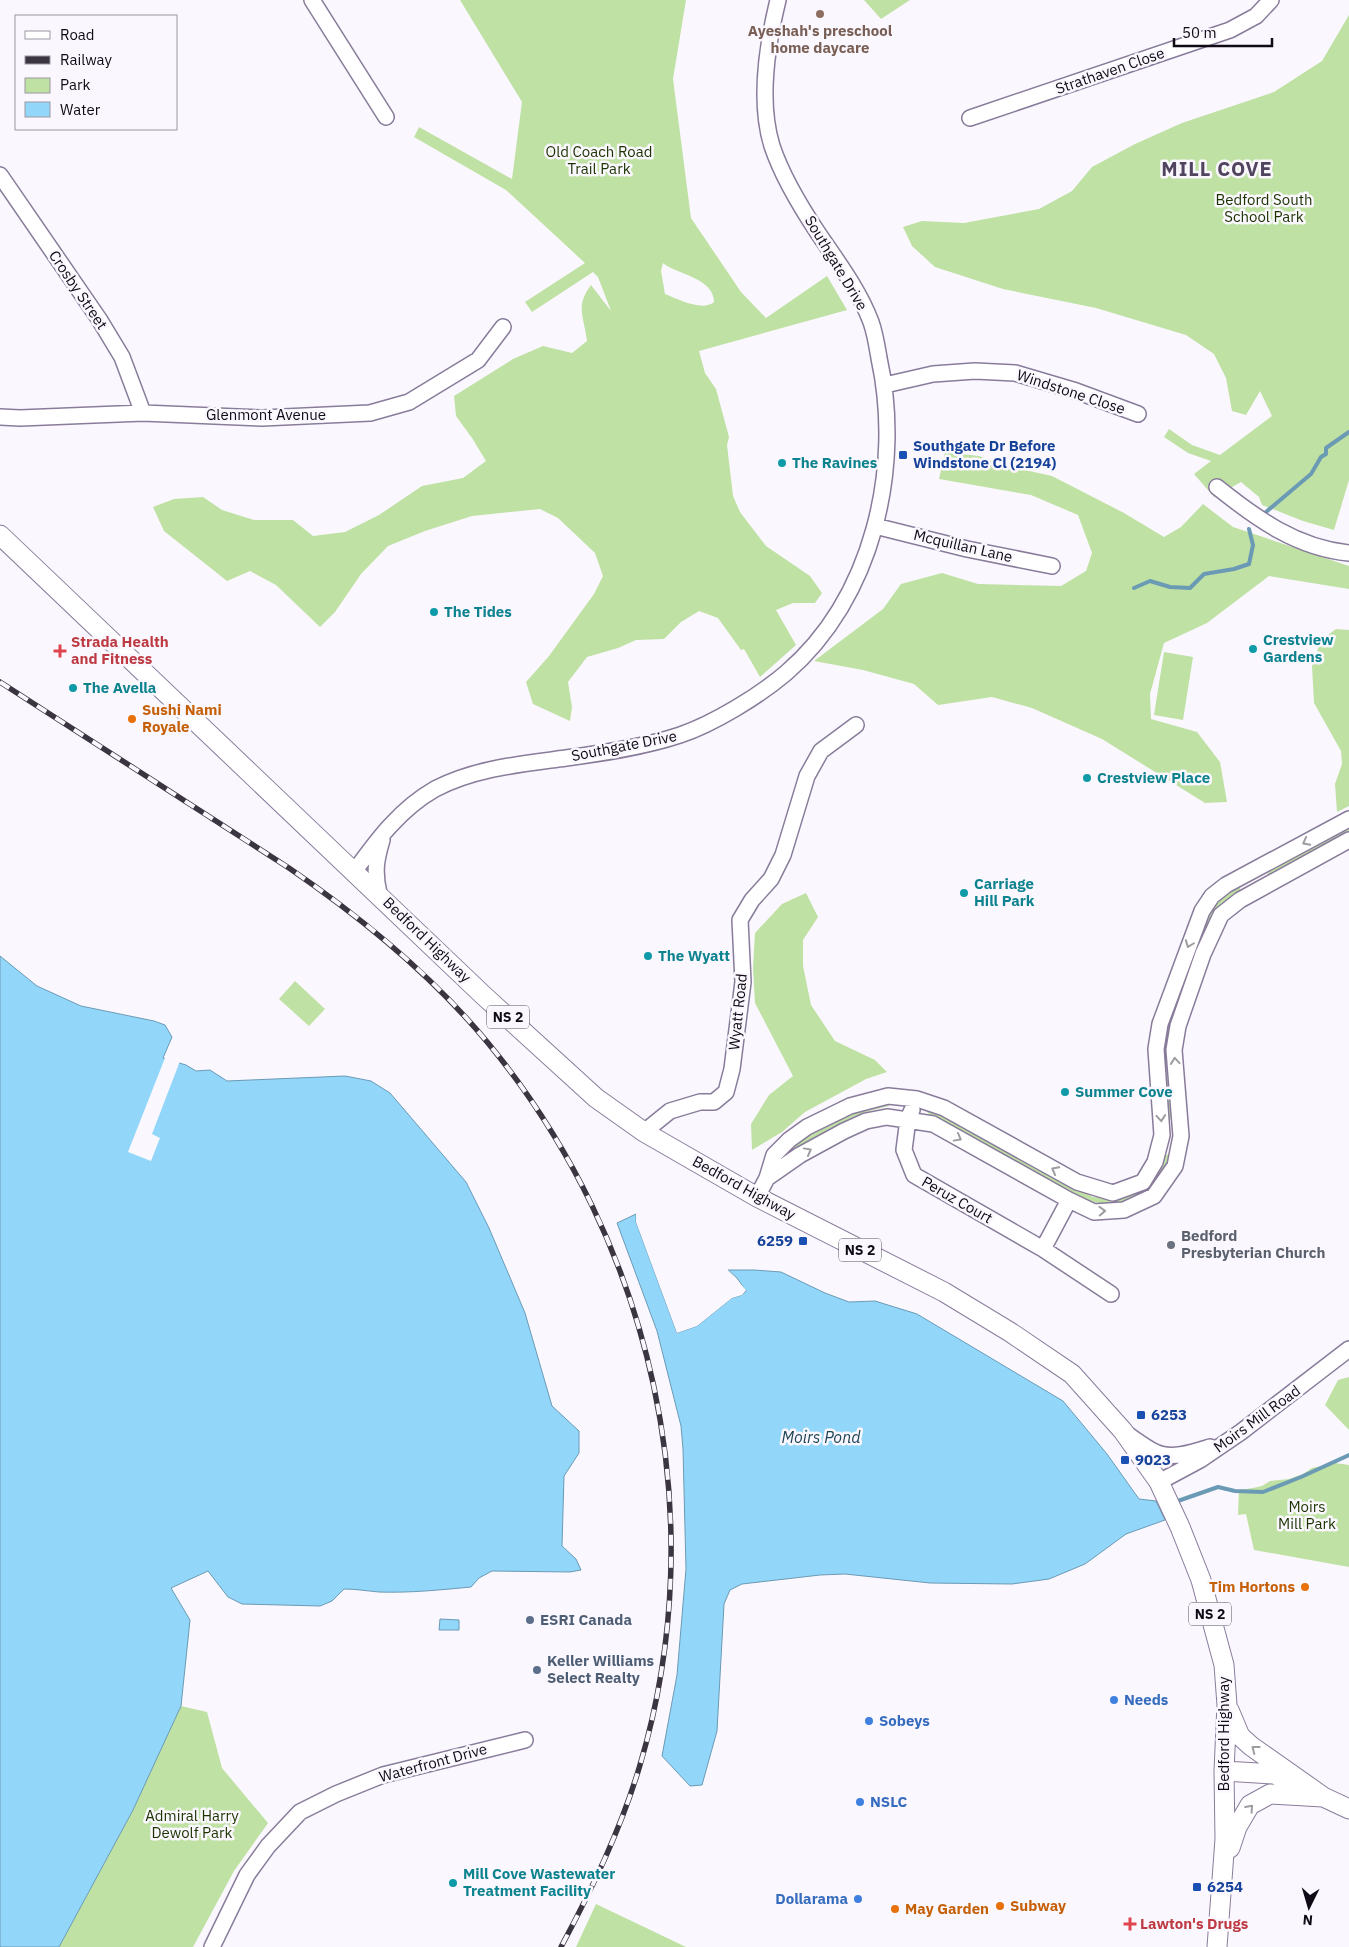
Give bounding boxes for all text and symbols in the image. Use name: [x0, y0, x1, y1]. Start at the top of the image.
marker: Ayeshah's preschool home daycare: [814, 8, 826, 20]
legend: [15, 15, 178, 130]
scale bar: [1174, 15, 1272, 47]
place label: Ayeshah's preschool home daycare: [748, 21, 893, 57]
text: 50 m: [1182, 23, 1217, 42]
text: Road: [60, 25, 95, 44]
street label: Strathaven Close: [1053, 43, 1167, 98]
text: Railway: [60, 50, 113, 69]
text: Park: [60, 75, 90, 94]
text: Water: [60, 100, 101, 119]
park label: Old Coach Road Trail Park: [546, 142, 652, 178]
district label: MILL COVE: [1161, 155, 1273, 182]
park label: Bedford South School Park: [1215, 190, 1313, 226]
street label: Southgate Drive: [801, 212, 872, 314]
street label: Crosby Street: [45, 247, 112, 333]
street label: Windstone Close: [1015, 365, 1128, 418]
street label: Glenmont Avenue: [206, 405, 326, 424]
place label: Southgate Dr Before Windstone Cl (2194): [913, 436, 1056, 472]
marker: Southgate Dr Before Windstone Cl (2194): [897, 449, 909, 461]
place label: The Ravines: [792, 453, 878, 472]
marker: The Ravines: [776, 457, 788, 469]
street label: Mcquillan Lane: [912, 525, 1014, 566]
place label: The Tides: [444, 602, 512, 621]
marker: The Tides: [428, 606, 440, 618]
place label: Crestview Gardens: [1263, 630, 1334, 666]
place label: Strada Health and Fitness: [71, 632, 169, 668]
marker: Crestview Gardens: [1247, 643, 1259, 655]
marker: Strada Health and Fitness: [53, 644, 67, 658]
place label: The Avella: [83, 678, 157, 697]
marker: The Avella: [67, 682, 79, 694]
place label: Sushi Nami Royale: [142, 700, 222, 736]
marker: Sushi Nami Royale: [126, 713, 138, 725]
street label: Southgate Drive: [570, 726, 678, 765]
place label: Crestview Place: [1097, 768, 1210, 787]
marker: Crestview Place: [1081, 772, 1093, 784]
one-way arrow: [1302, 836, 1311, 846]
place label: Carriage Hill Park: [974, 874, 1035, 910]
marker: Carriage Hill Park: [958, 887, 970, 899]
street label: Bedford Highway: [379, 893, 476, 987]
one-way arrow: [1185, 939, 1195, 948]
place label: The Wyatt: [658, 946, 730, 965]
marker: The Wyatt: [642, 950, 654, 962]
street label: Wyatt Road: [724, 973, 751, 1051]
road number: NS 2: [487, 1006, 529, 1028]
one-way arrow: [1169, 1057, 1180, 1065]
place label: Summer Cove: [1075, 1082, 1173, 1101]
marker: Summer Cove: [1059, 1086, 1071, 1098]
one-way arrow: [1155, 1115, 1166, 1123]
one-way arrow: [953, 1132, 962, 1142]
one-way arrow: [802, 1147, 811, 1157]
street label: Bedford Highway: [689, 1151, 800, 1224]
one-way arrow: [1051, 1167, 1060, 1177]
street label: Peruz Court: [918, 1172, 996, 1227]
one-way arrow: [1098, 1206, 1106, 1216]
place label: Bedford Presbyterian Church: [1181, 1226, 1325, 1262]
place label: 6259: [757, 1231, 793, 1250]
marker: 6259: [797, 1235, 809, 1247]
road number: NS 2: [839, 1238, 881, 1262]
marker: Bedford Presbyterian Church: [1165, 1239, 1177, 1251]
street label: Moirs Mill Road: [1210, 1381, 1304, 1456]
place label: 6253: [1151, 1405, 1187, 1424]
marker: 6253: [1135, 1409, 1147, 1421]
water label: Moirs Pond: [781, 1427, 861, 1447]
place label: 9023: [1135, 1450, 1171, 1469]
marker: 9023: [1119, 1454, 1131, 1466]
park label: Moirs Mill Park: [1278, 1497, 1336, 1533]
place label: Tim Hortons: [1209, 1577, 1295, 1596]
marker: Tim Hortons: [1299, 1581, 1311, 1593]
road number: NS 2: [1189, 1602, 1231, 1626]
place label: ESRI Canada: [540, 1610, 632, 1629]
marker: ESRI Canada: [524, 1614, 536, 1626]
place label: Keller Williams Select Realty: [547, 1651, 655, 1687]
marker: Keller Williams Select Realty: [531, 1664, 543, 1676]
street label: Bedford Highway: [1214, 1676, 1233, 1792]
place label: Needs: [1124, 1690, 1169, 1709]
marker: Needs: [1108, 1694, 1120, 1706]
place label: Sobeys: [879, 1711, 930, 1730]
marker: Sobeys: [863, 1715, 875, 1727]
street label: Waterfront Drive: [377, 1739, 489, 1786]
one-way arrow: [1251, 1745, 1260, 1754]
place label: NSLC: [870, 1792, 908, 1811]
marker: NSLC: [854, 1796, 866, 1808]
one-way arrow: [1244, 1805, 1253, 1814]
park label: Admiral Harry Dewolf Park: [145, 1806, 239, 1842]
place label: Mill Cove Wastewater Treatment Facility: [463, 1864, 615, 1900]
marker: Mill Cove Wastewater Treatment Facility: [447, 1877, 459, 1889]
place label: 6254: [1207, 1877, 1243, 1896]
marker: 6254: [1191, 1881, 1203, 1893]
north arrow: [1284, 1882, 1334, 1932]
place label: Dollarama: [775, 1889, 848, 1908]
marker: Dollarama: [852, 1893, 864, 1905]
place label: Subway: [1010, 1896, 1066, 1915]
place label: May Garden: [905, 1899, 989, 1918]
marker: Subway: [994, 1900, 1006, 1912]
marker: May Garden: [889, 1903, 901, 1915]
text: N: [1302, 1911, 1314, 1929]
place label: Lawton's Drugs: [1140, 1914, 1249, 1933]
marker: Lawton's Drugs: [1124, 1918, 1136, 1930]

